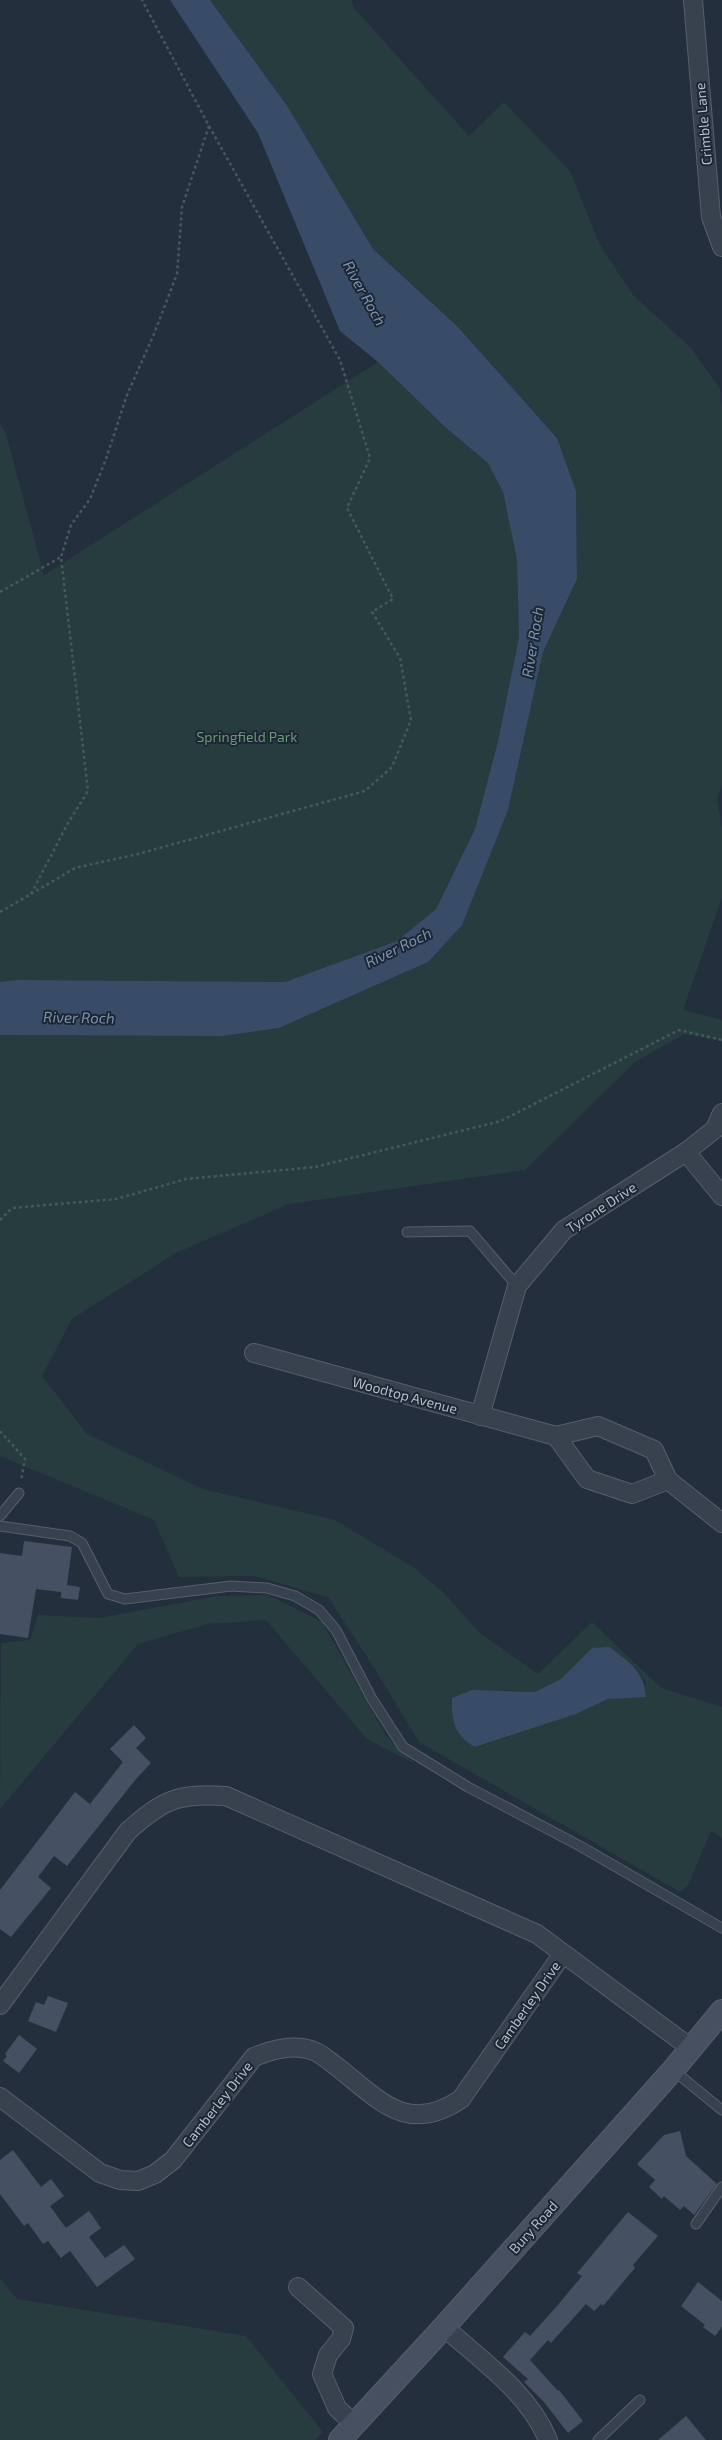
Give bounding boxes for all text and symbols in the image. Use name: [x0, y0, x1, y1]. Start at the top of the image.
street label: Crimble Lane: [691, 82, 715, 166]
water label: River Roch: [340, 257, 390, 329]
water label: River Roch: [518, 605, 546, 679]
park label: Springfield Park: [197, 728, 297, 745]
water label: River Roch: [362, 923, 434, 971]
water label: River Roch: [43, 1007, 115, 1027]
street label: Tyrone Drive: [563, 1178, 639, 1236]
street label: Woodtop Avenue: [351, 1373, 459, 1417]
street label: Camberley Drive: [490, 1957, 564, 2053]
street label: Camberley Drive: [178, 2058, 256, 2150]
street label: Bury Road: [505, 2197, 561, 2257]

